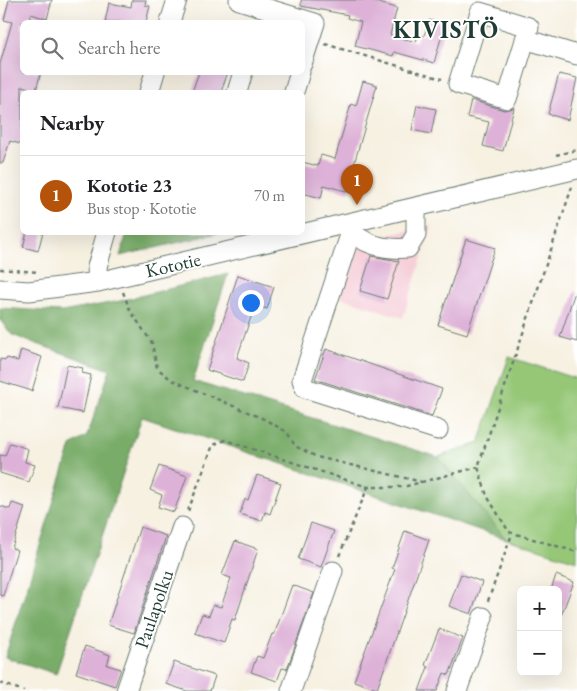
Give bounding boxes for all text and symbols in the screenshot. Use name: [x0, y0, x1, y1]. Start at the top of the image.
district label: KIVISTÖ: [393, 14, 499, 45]
search box: [20, 20, 305, 75]
icon: search: [38, 34, 66, 62]
text: Search here: [78, 35, 160, 60]
text: Nearby: [40, 109, 104, 136]
pin: 1: [341, 164, 373, 205]
text: Kototie 23: [87, 173, 172, 198]
text: 1: [52, 185, 60, 206]
text: 70 m: [254, 185, 285, 206]
text: Bus stop · Kototie: [87, 198, 196, 219]
street label: Kototie: [143, 247, 203, 283]
your location: [238, 290, 264, 316]
street label: Paulapolku: [129, 566, 179, 652]
map controls: [517, 586, 562, 676]
button: +: [517, 586, 562, 631]
button: −: [517, 631, 562, 676]

